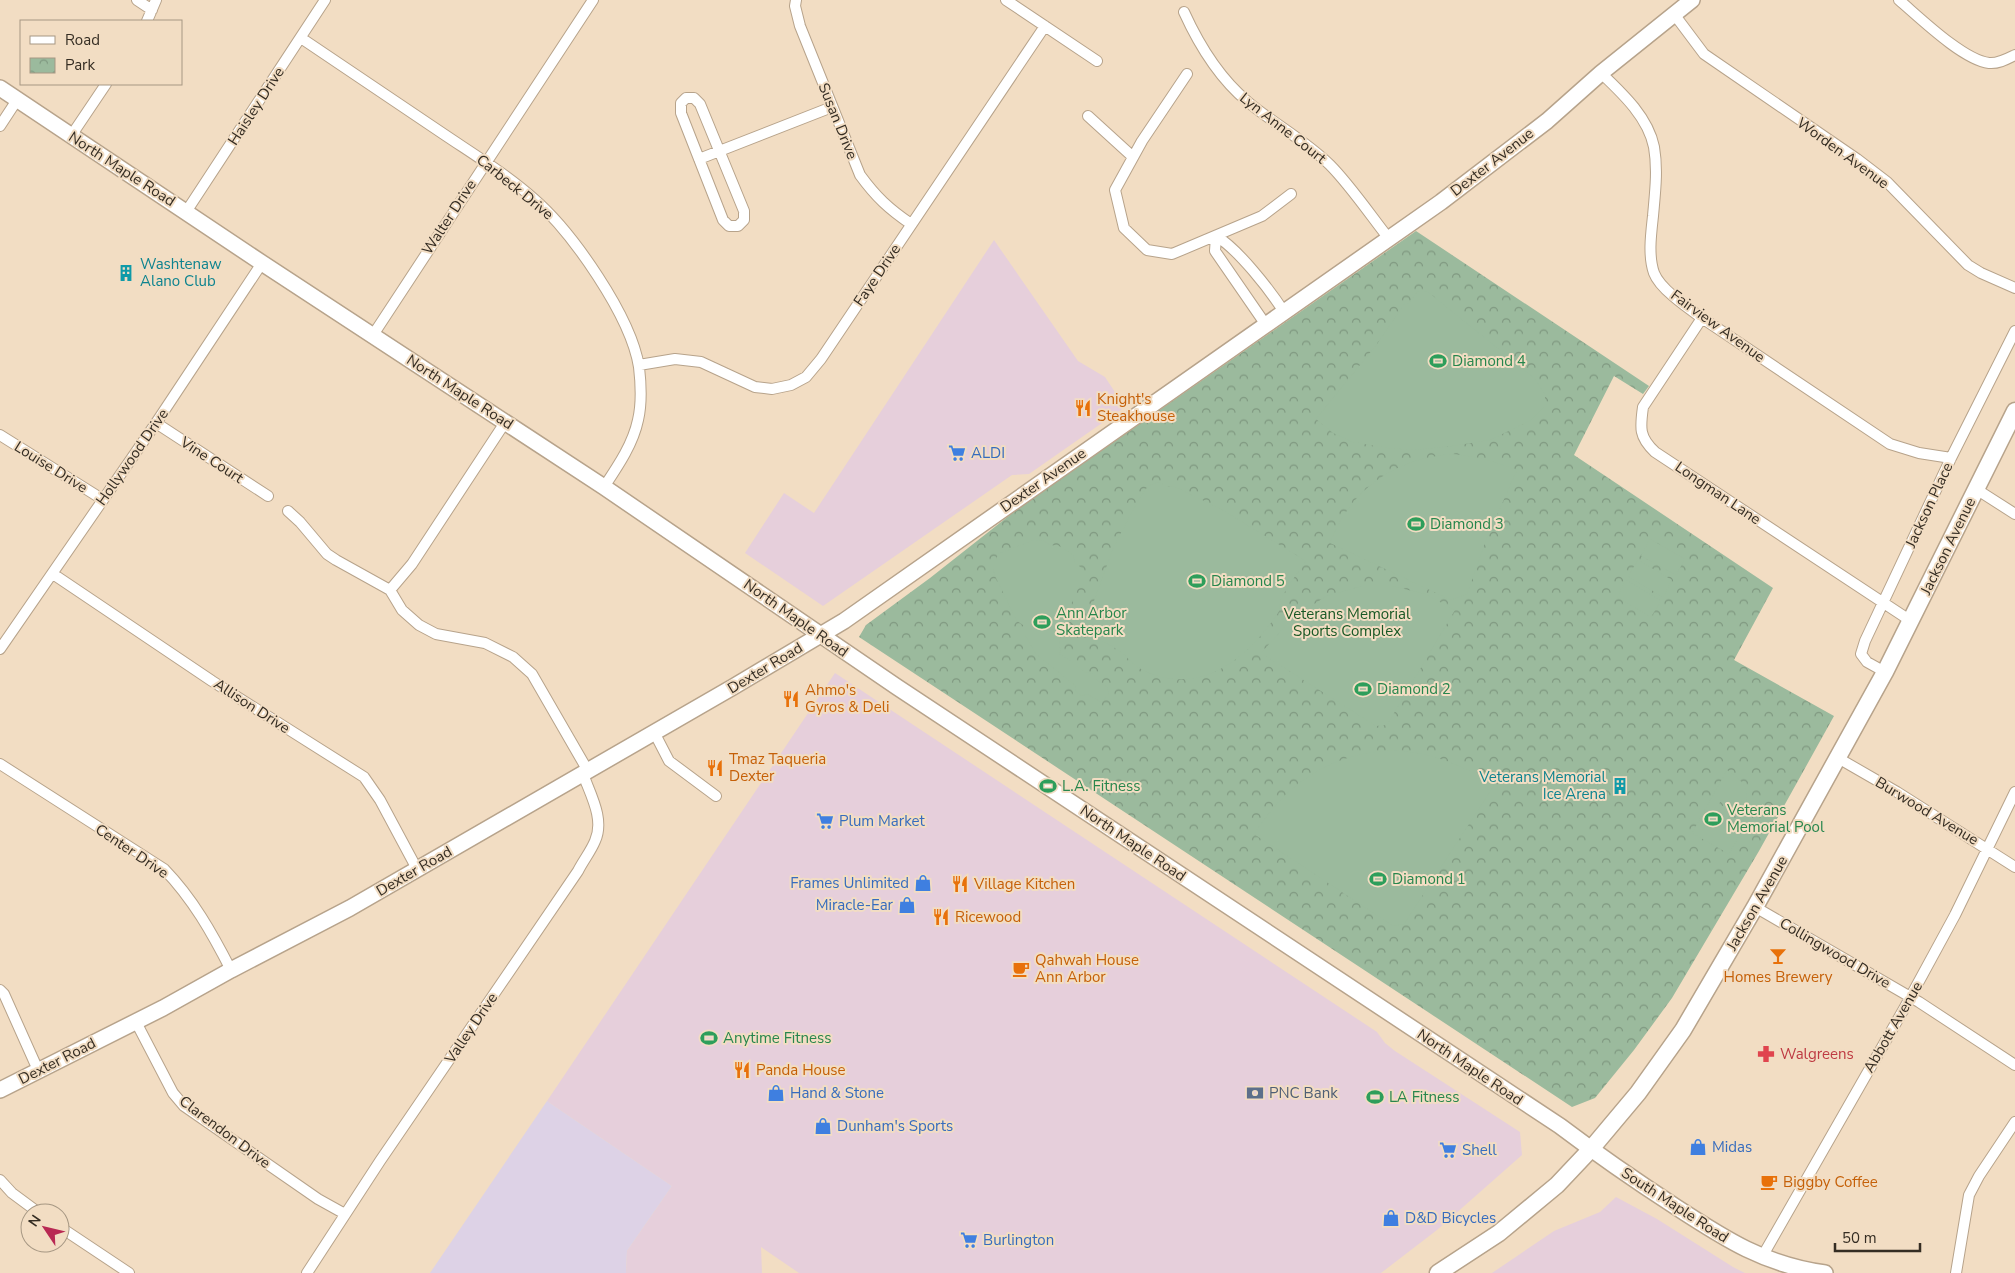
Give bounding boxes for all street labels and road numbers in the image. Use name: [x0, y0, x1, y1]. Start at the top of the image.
street label: Haisley Drive: [223, 63, 289, 149]
street label: Susan Drive: [814, 80, 862, 162]
street label: Lyn Anne Court: [1236, 88, 1331, 169]
street label: Worden Avenue: [1793, 113, 1893, 193]
street label: Dexter Avenue: [1446, 123, 1538, 201]
street label: North Maple Road: [65, 127, 179, 211]
street label: Carbeck Drive: [472, 150, 558, 224]
street label: Walter Drive: [417, 176, 481, 258]
street label: Faye Drive: [849, 240, 905, 310]
street label: Fairview Avenue: [1667, 285, 1769, 367]
street label: North Maple Road: [403, 350, 517, 434]
street label: Hollywood Drive: [91, 405, 173, 509]
street label: Vine Court: [176, 432, 248, 488]
street label: Louise Drive: [11, 437, 91, 497]
street label: Dexter Avenue: [996, 443, 1090, 517]
street label: Longman Lane: [1671, 457, 1765, 529]
street label: Jackson Place: [1900, 459, 1957, 552]
street label: Jackson Avenue: [1915, 494, 1980, 599]
street label: North Maple Road: [740, 574, 852, 662]
street label: Dexter Road: [724, 638, 806, 698]
street label: Allison Drive: [210, 674, 294, 738]
street label: Burwood Avenue: [1872, 772, 1982, 850]
street label: North Maple Road: [1076, 800, 1190, 886]
street label: Center Drive: [92, 819, 172, 883]
street label: Dexter Road: [373, 841, 455, 901]
street label: Jackson Avenue: [1721, 852, 1792, 955]
street label: Collingwood Drive: [1776, 913, 1894, 993]
street label: Abbott Avenue: [1859, 978, 1927, 1076]
street label: Valley Drive: [439, 989, 502, 1068]
street label: North Maple Road: [1413, 1024, 1527, 1110]
street label: Dexter Road: [15, 1033, 99, 1089]
street label: Clarendon Drive: [175, 1091, 275, 1173]
street label: South Maple Road: [1617, 1163, 1733, 1247]

